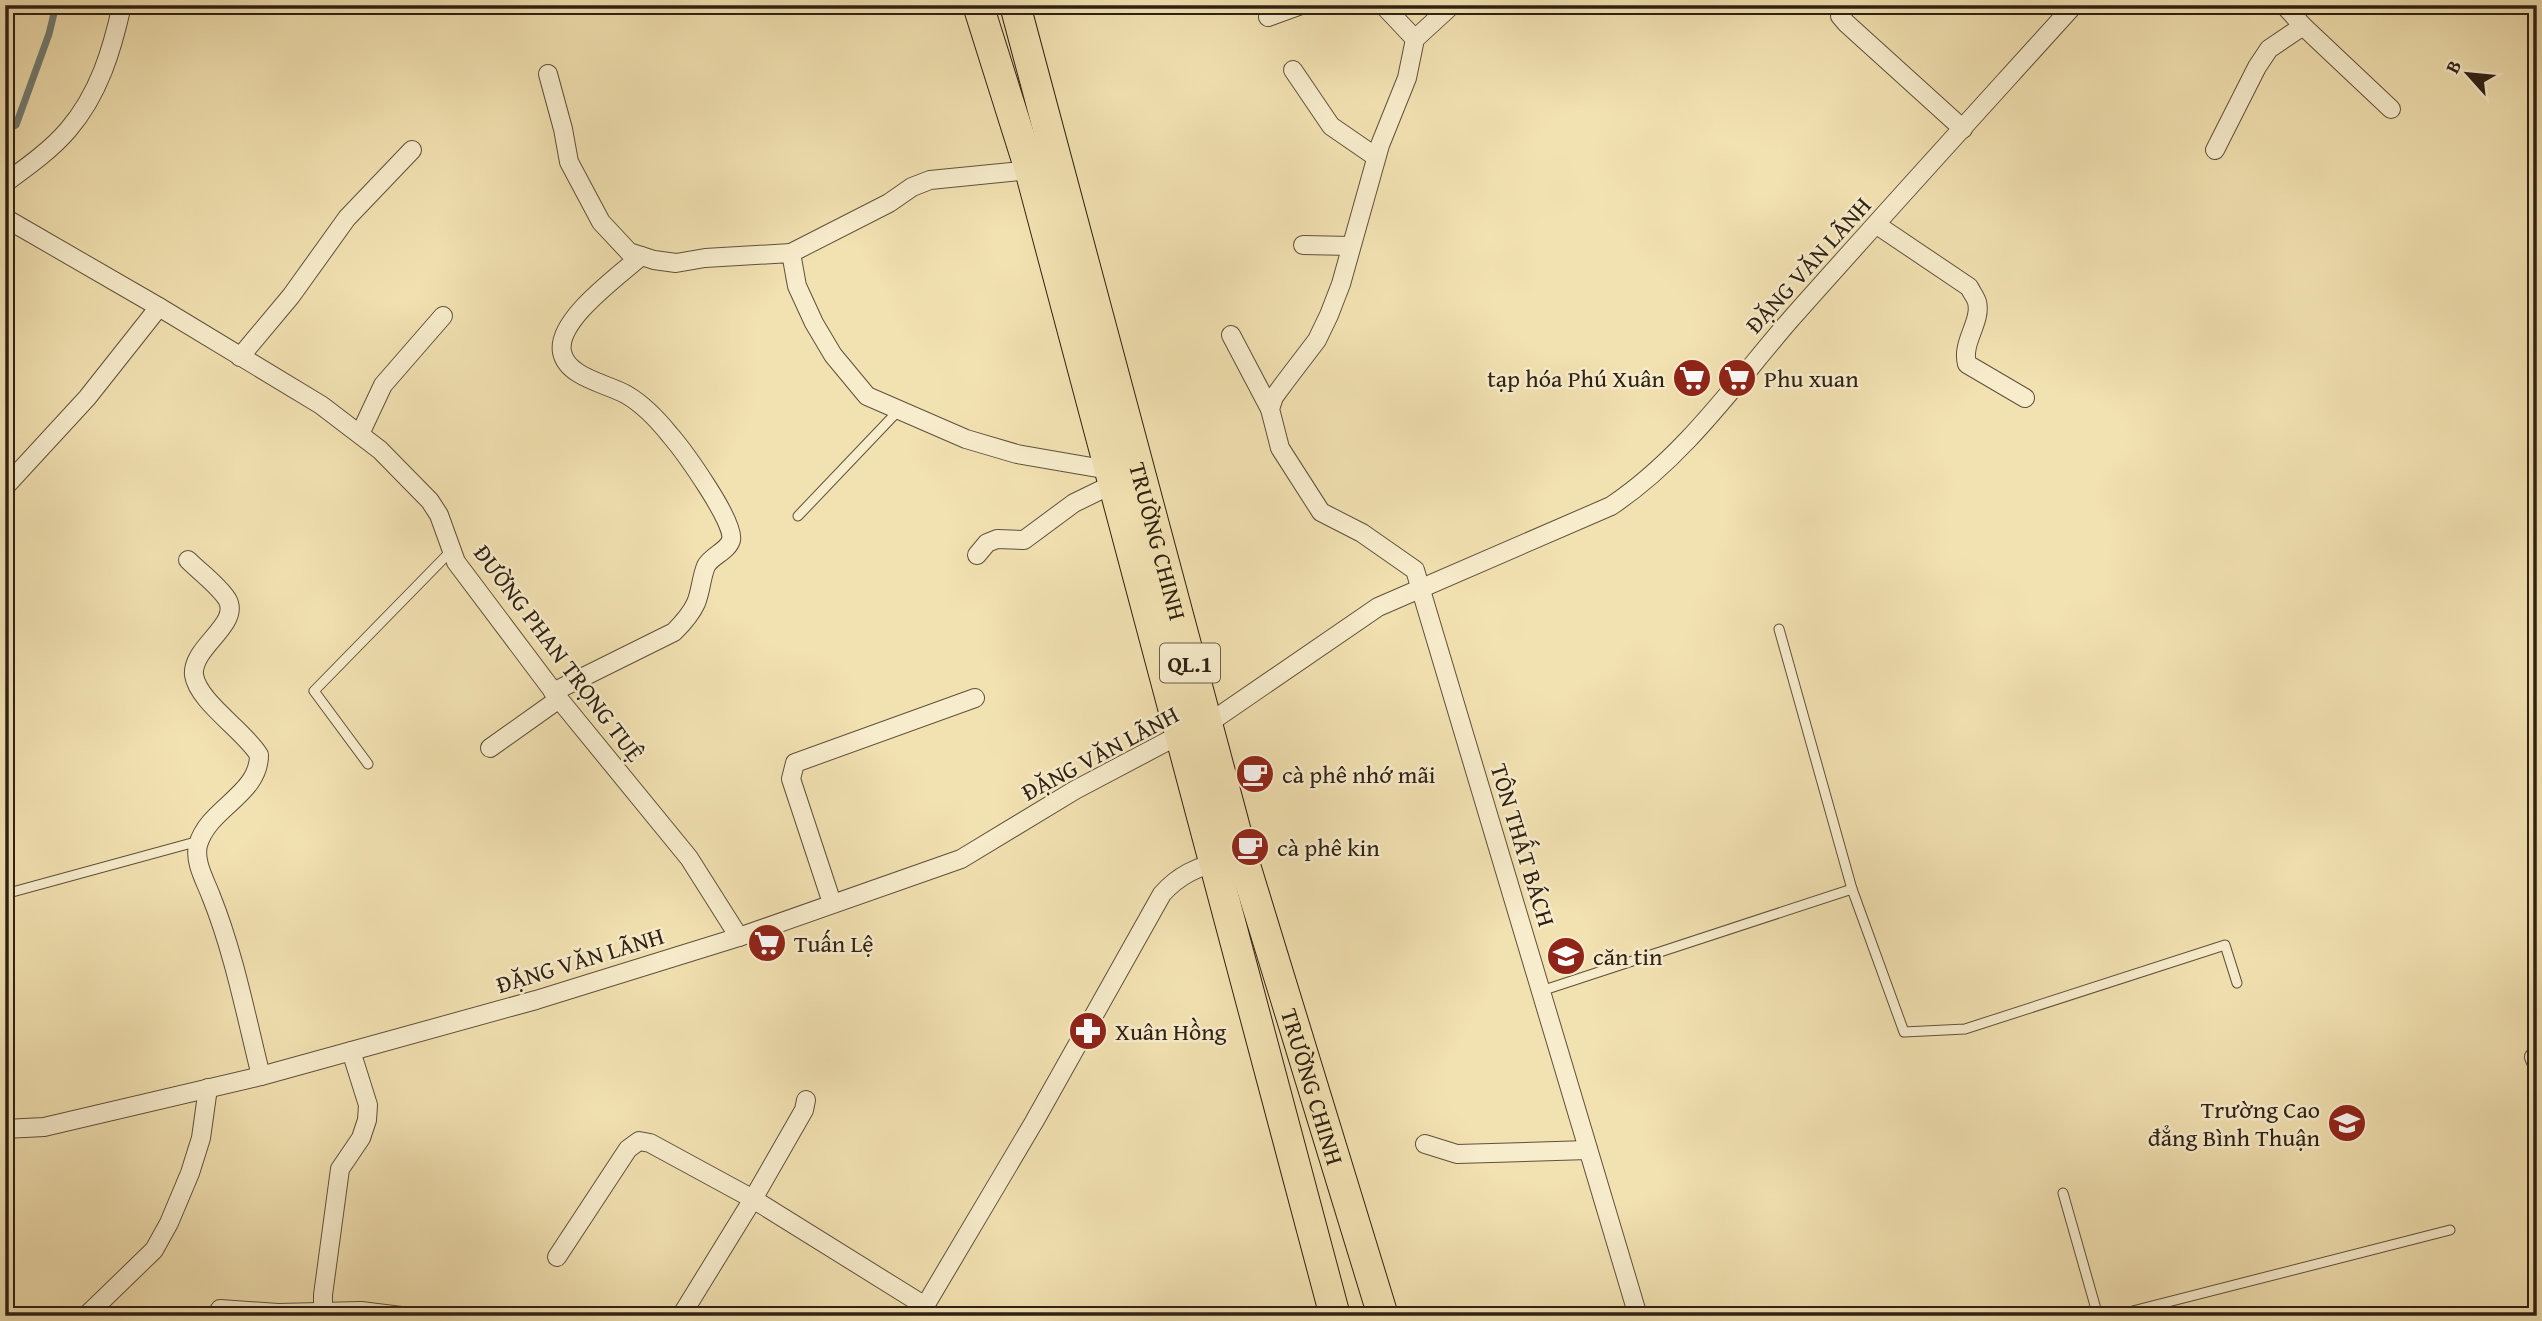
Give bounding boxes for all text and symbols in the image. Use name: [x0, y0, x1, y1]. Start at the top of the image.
north arrow: [2434, 38, 2504, 108]
text: B: [2438, 55, 2468, 78]
street label: ĐẶNG VĂN LÃNH: [1737, 189, 1879, 341]
supermarket icon: tạp hóa Phú Xuân: [1671, 357, 1713, 399]
supermarket icon: Phu xuan: [1716, 357, 1758, 399]
place label: tạp hóa Phú Xuân: [1487, 361, 1666, 396]
place label: Phu xuan: [1764, 361, 1859, 396]
street label: TRƯỜNG CHINH: [1120, 458, 1196, 624]
street label: ĐƯỜNG PHAN TRỌNG TUỆ: [466, 537, 652, 769]
road number: QL.1: [1160, 643, 1220, 682]
street label: ĐẶNG VĂN LÃNH: [1015, 697, 1185, 809]
cafe icon: cà phê nhớ mãi: [1234, 753, 1276, 795]
place label: cà phê nhớ mãi: [1282, 757, 1436, 792]
street label: TÔN THẤT BÁCH: [1482, 759, 1564, 931]
cafe icon: cà phê kin: [1229, 826, 1271, 868]
place label: cà phê kin: [1277, 830, 1380, 865]
street label: ĐẶNG VĂN LÃNH: [492, 918, 668, 1002]
supermarket icon: Tuấn Lệ: [746, 922, 788, 964]
place label: Tuấn Lệ: [794, 926, 874, 961]
school or university icon: căn tin: [1545, 935, 1587, 977]
place label: căn tin: [1593, 939, 1663, 974]
street label: TRƯỜNG CHINH: [1272, 1004, 1353, 1169]
pharmacy icon: Xuân Hồng: [1067, 1010, 1109, 1052]
place label: Xuân Hồng: [1115, 1014, 1227, 1049]
place label: Trường Cao đẳng Bình Thuận: [2148, 1092, 2321, 1155]
school or university icon: Trường Cao đẳng Bình Thuận: [2326, 1102, 2368, 1144]

